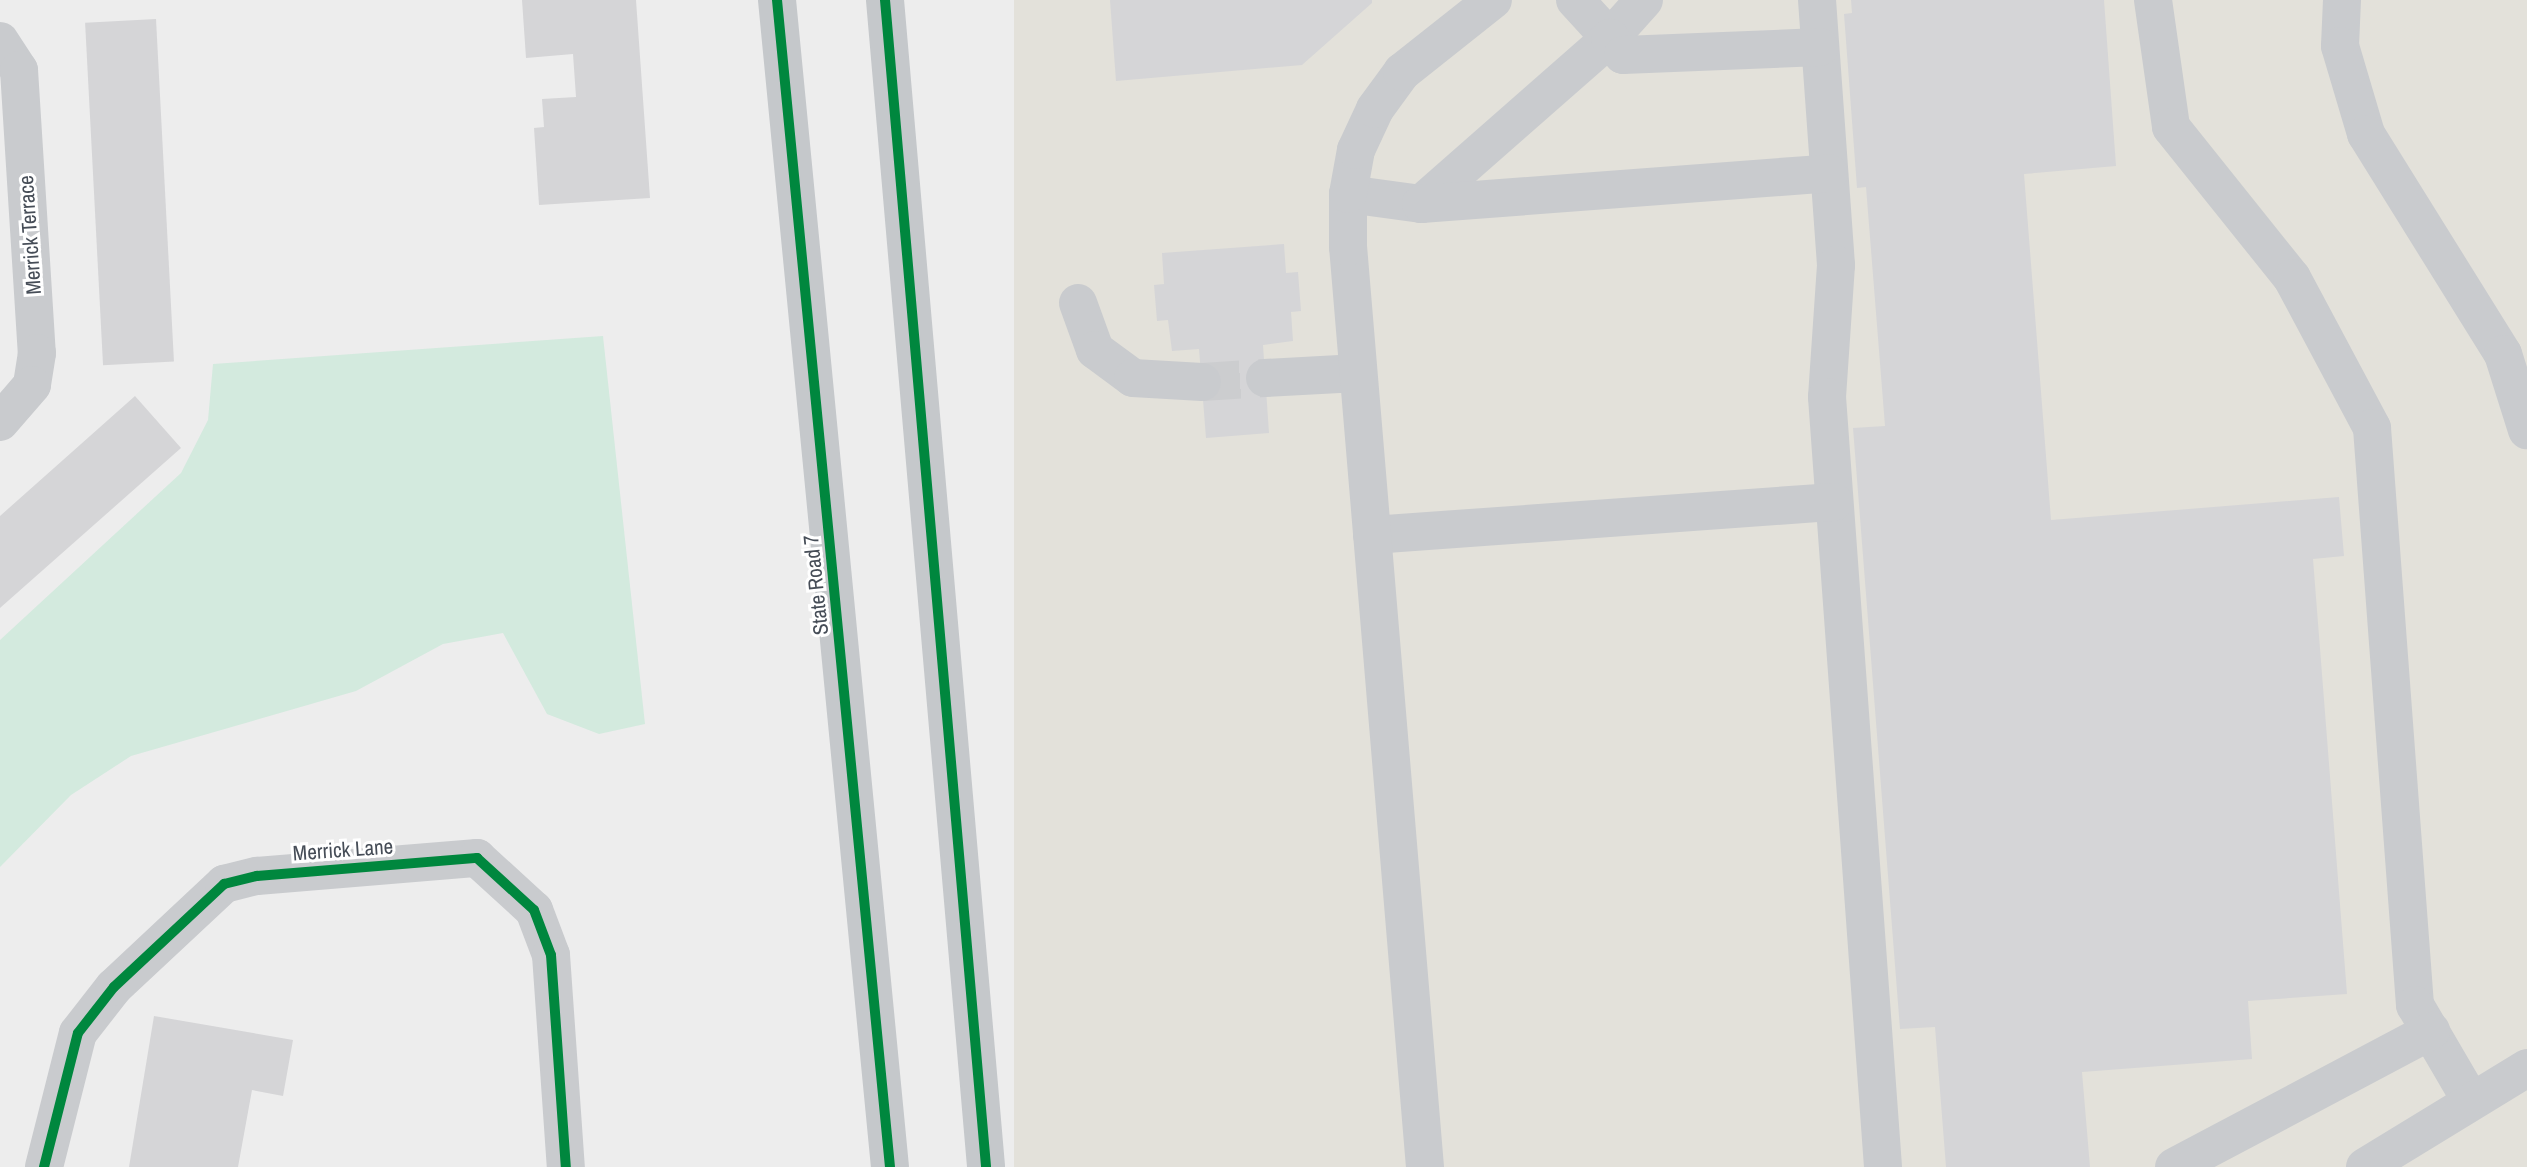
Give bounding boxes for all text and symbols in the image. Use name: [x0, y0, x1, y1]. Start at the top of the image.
street label: Merrick Terrace: [13, 174, 47, 296]
street label: State Road 7: [798, 534, 834, 636]
street label: Merrick Lane: [292, 834, 394, 866]

